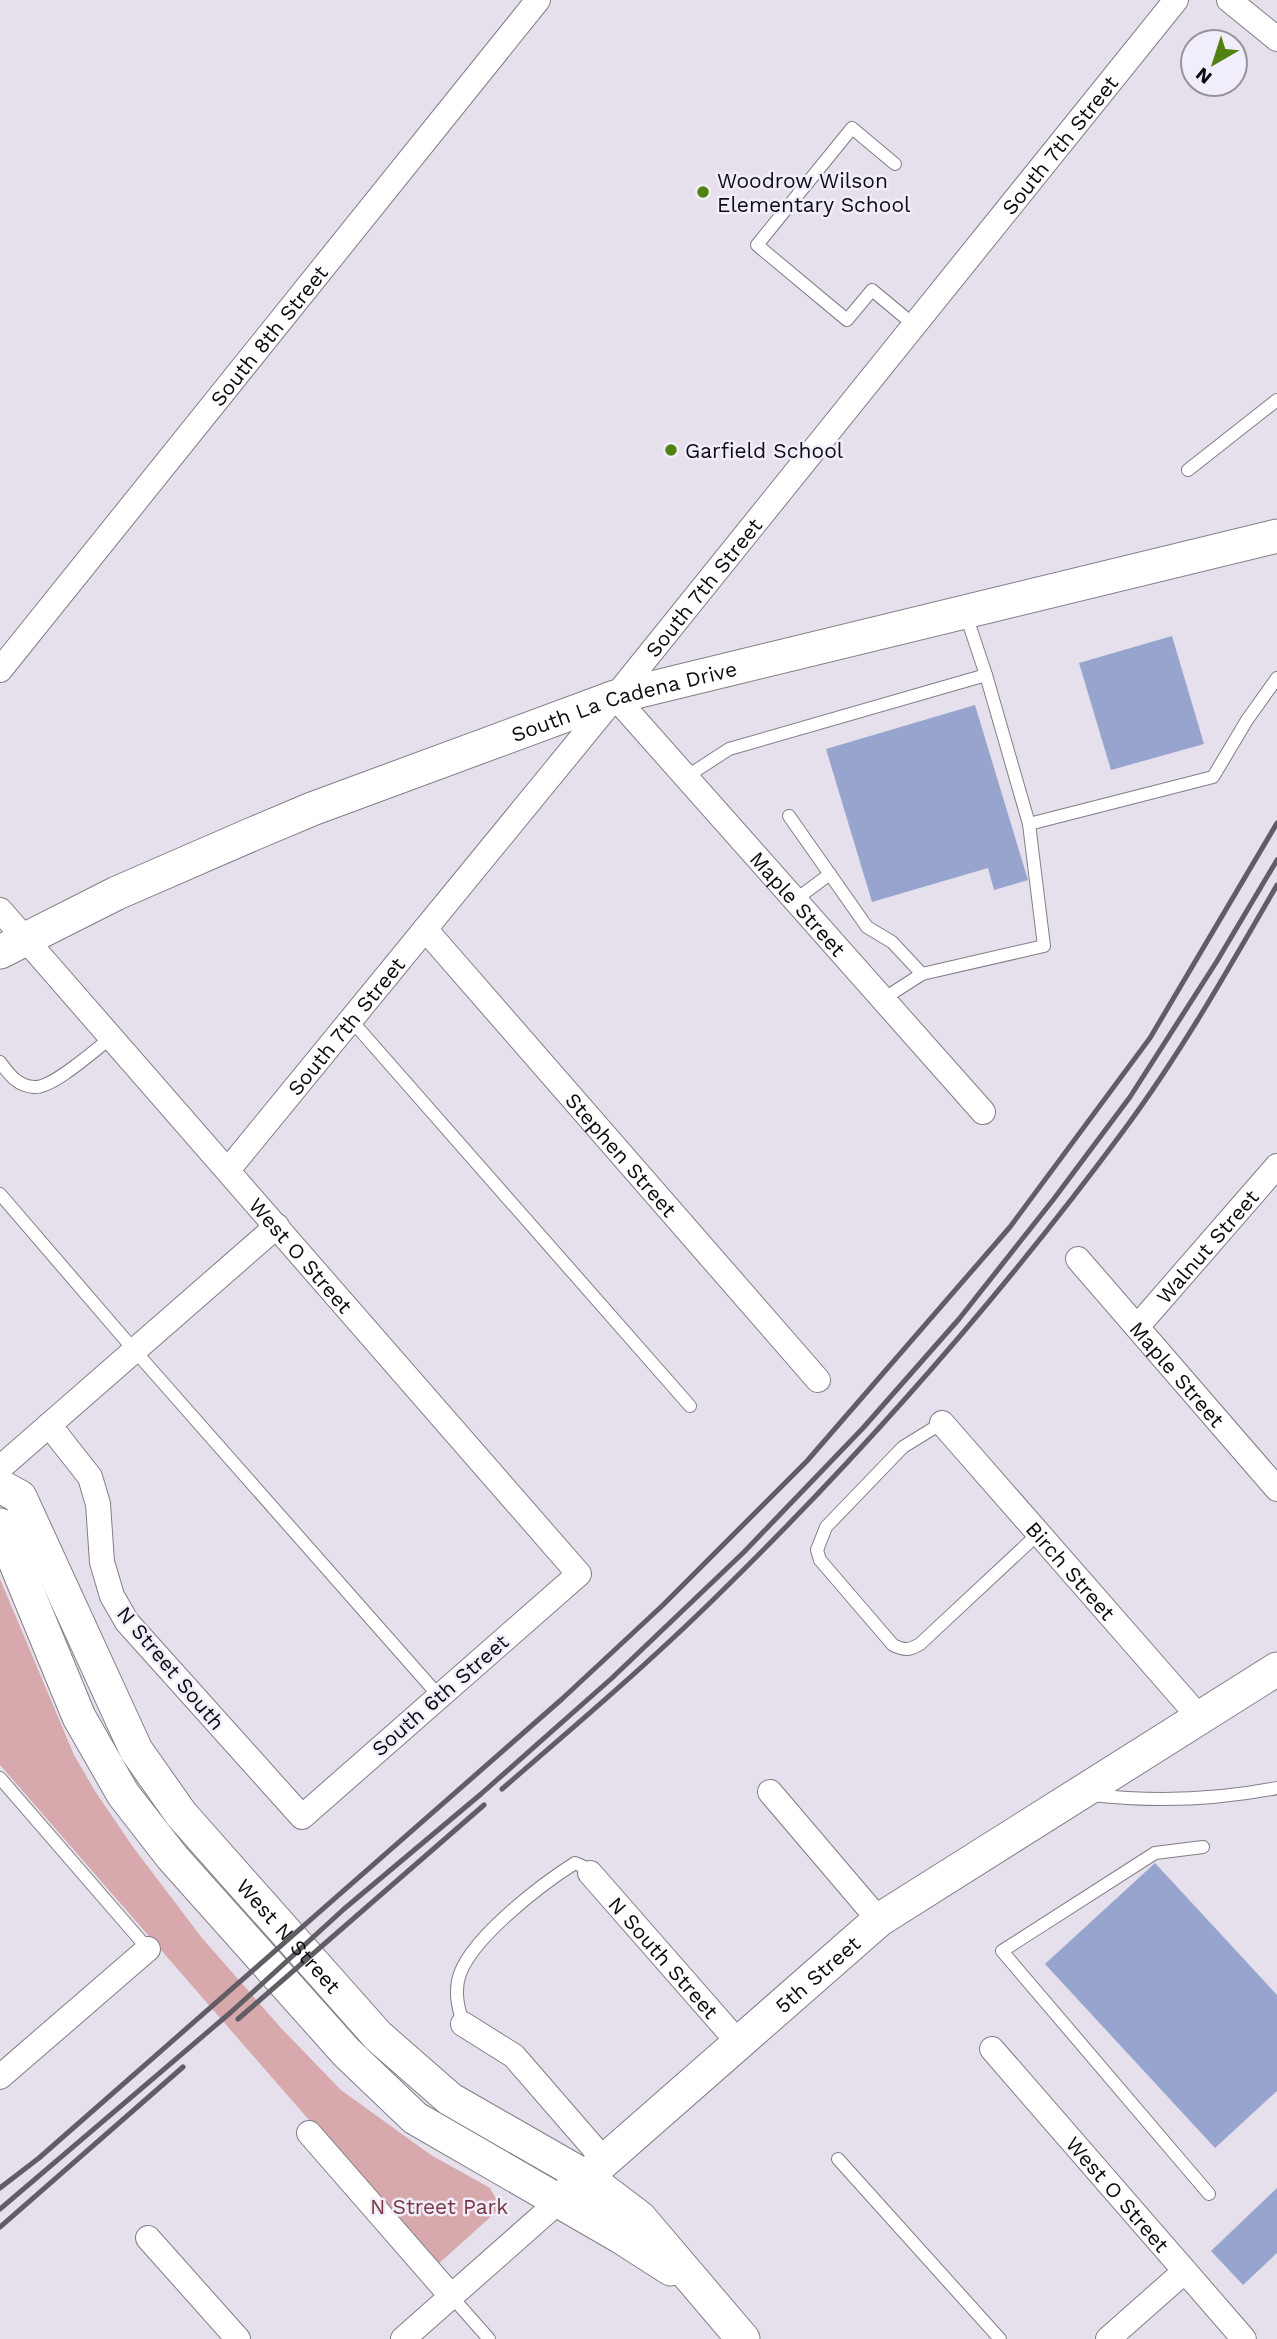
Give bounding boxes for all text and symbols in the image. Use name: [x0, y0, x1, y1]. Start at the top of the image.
north arrow: [1179, 28, 1249, 98]
text: N: [1191, 62, 1216, 89]
street label: South 7th Street: [996, 70, 1123, 219]
place label: Woodrow Wilson Elementary School: [717, 168, 911, 217]
marker: Woodrow Wilson Elementary School: [695, 184, 711, 200]
street label: South 8th Street: [205, 260, 333, 411]
place label: Garfield School: [685, 438, 844, 463]
marker: Garfield School: [663, 442, 679, 458]
street label: South 7th Street: [640, 513, 767, 662]
street label: South La Cadena Drive: [508, 655, 739, 747]
street label: Maple Street: [745, 846, 851, 961]
street label: South 7th Street: [282, 952, 410, 1100]
street label: Stephen Street: [561, 1087, 682, 1222]
street label: Walnut Street: [1151, 1184, 1264, 1308]
street label: West O Street: [244, 1192, 358, 1318]
street label: Maple Street: [1125, 1316, 1230, 1432]
street label: Birch Street: [1021, 1516, 1121, 1625]
street label: N Street South: [112, 1601, 230, 1735]
street label: South 6th Street: [367, 1629, 514, 1761]
street label: West N Street: [232, 1873, 346, 1998]
street label: N South Street: [604, 1891, 724, 2024]
street label: 5th Street: [770, 1930, 865, 2018]
street label: West O Street: [1061, 2131, 1175, 2257]
park label: N Street Park: [370, 2194, 508, 2219]

